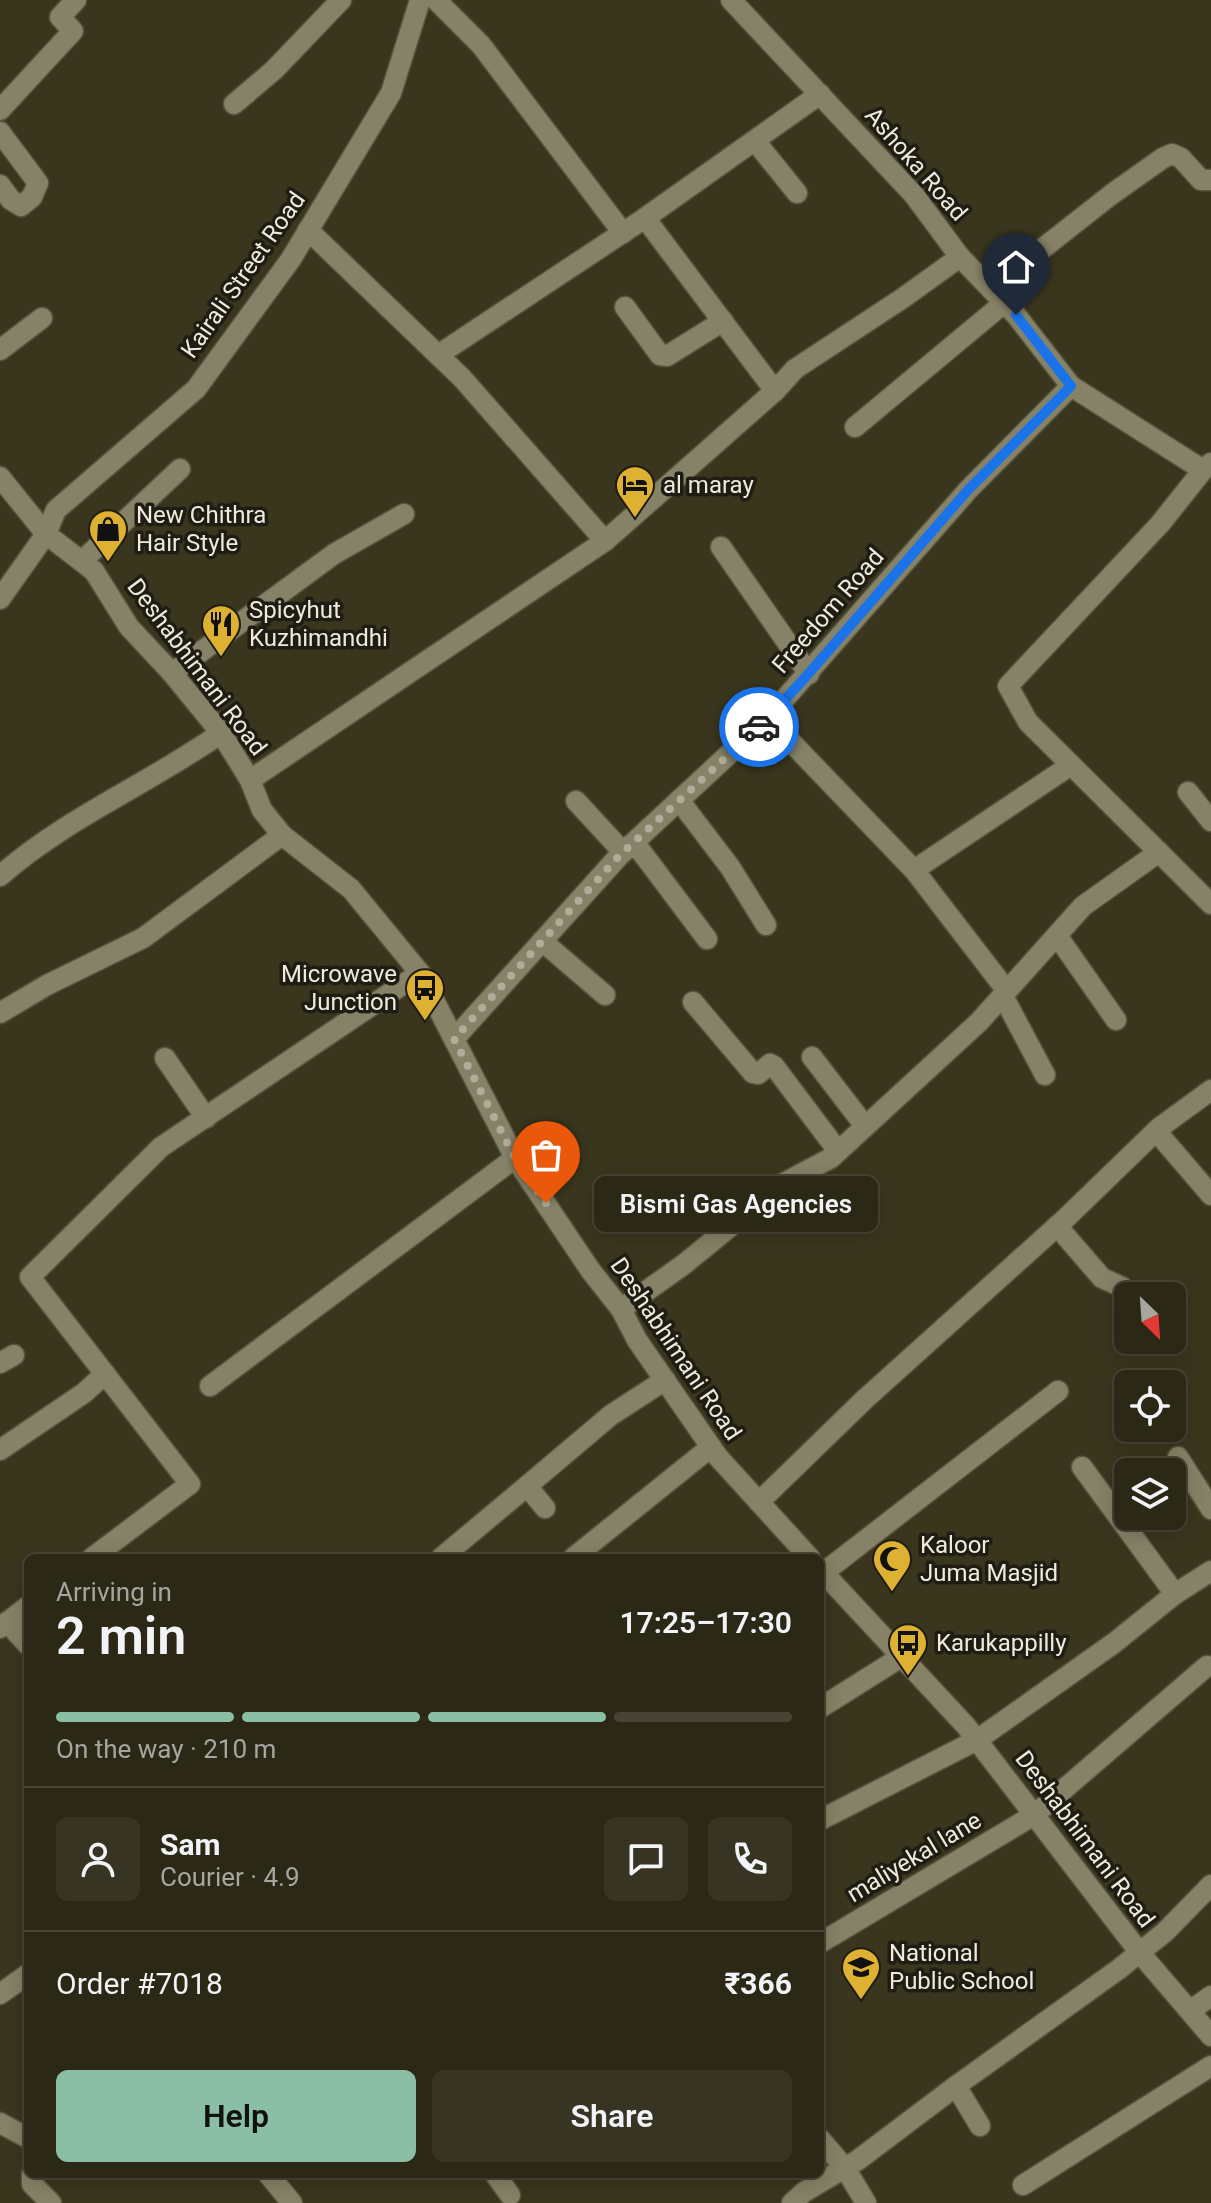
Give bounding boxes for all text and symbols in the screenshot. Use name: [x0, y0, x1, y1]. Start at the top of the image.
street label: Ashoka Road: [859, 102, 973, 226]
street label: Kairali Street Road: [175, 186, 311, 364]
pin: [982, 233, 1050, 315]
icon: home: [994, 245, 1038, 289]
hotel icon: al maray: [614, 464, 656, 519]
place label: al maray: [663, 471, 754, 499]
place label: New Chithra Hair Style: [136, 501, 266, 557]
shop icon: New Chithra Hair Style: [87, 508, 129, 563]
street label: Freedom Road: [766, 543, 890, 679]
street label: Deshabhimani Road: [121, 573, 273, 761]
place label: Spicyhut Kuzhimandhi: [249, 596, 388, 652]
restaurant icon: Spicyhut Kuzhimandhi: [200, 603, 242, 658]
courier: [719, 687, 799, 767]
icon: car: [737, 705, 781, 749]
place label: Microwave Junction: [281, 960, 397, 1016]
bus stop icon: Microwave Junction: [404, 967, 446, 1022]
pin: [512, 1121, 580, 1203]
icon: bag: [524, 1133, 568, 1177]
callout: Bismi Gas Agencies: [594, 1175, 878, 1231]
text: Bismi Gas Agencies: [620, 1189, 852, 1219]
street label: Deshabhimani Road: [605, 1253, 747, 1445]
north arrow: [1114, 1282, 1186, 1354]
map controls: [1114, 1282, 1186, 1530]
button: locate: [1114, 1370, 1186, 1442]
button: layers: [1114, 1458, 1186, 1530]
place label: Kaloor Juma Masjid: [920, 1531, 1058, 1587]
mosque icon: Kaloor Juma Masjid: [871, 1538, 913, 1593]
text: Arriving in: [56, 1577, 172, 1607]
text: 17:25–17:30: [619, 1605, 792, 1640]
text: 2 min: [56, 1606, 186, 1667]
bus stop icon: Karukappilly: [887, 1622, 929, 1677]
place label: Karukappilly: [936, 1629, 1067, 1657]
text: On the way · 210 m: [56, 1734, 276, 1764]
street label: Deshabhimani Road: [1009, 1745, 1161, 1933]
street label: maliyekal lane: [842, 1806, 986, 1908]
button: person: [56, 1817, 140, 1901]
button: chat: [604, 1817, 688, 1901]
button: phone: [708, 1817, 792, 1901]
text: Sam: [160, 1827, 221, 1862]
text: Courier · 4.9: [160, 1862, 300, 1892]
place label: National Public School: [889, 1939, 1034, 1995]
school or university icon: National Public School: [840, 1946, 882, 2001]
text: Order #7018: [56, 1966, 223, 2001]
text: ₹366: [725, 1966, 792, 2001]
button: Help: [56, 2070, 416, 2162]
button: Share: [432, 2070, 792, 2162]

